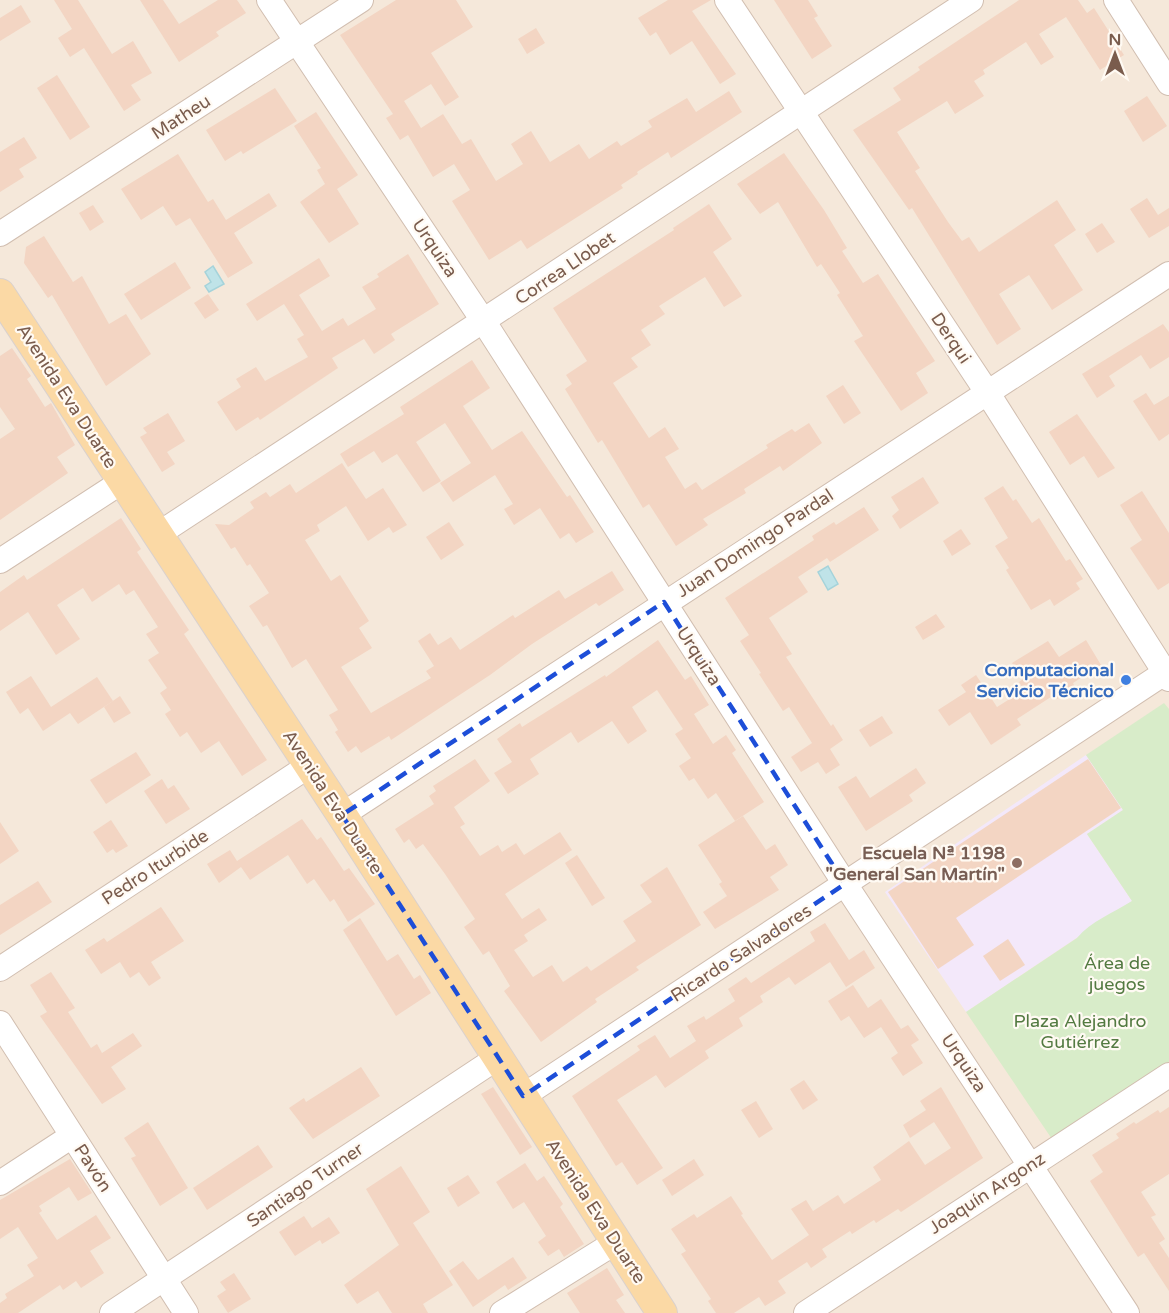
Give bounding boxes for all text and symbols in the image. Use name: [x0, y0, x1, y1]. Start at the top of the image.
north arrow: [1085, 24, 1145, 84]
text: N: [1109, 30, 1121, 50]
street label: Matheu: [147, 90, 215, 144]
street label: Urquiza: [407, 215, 463, 281]
street label: Correa Llobet: [511, 226, 619, 310]
street label: Derqui: [926, 308, 976, 368]
street label: Avenida Eva Duarte: [12, 320, 122, 472]
street label: Juan Domingo Pardal: [672, 484, 838, 602]
street label: Urquiza: [672, 622, 726, 690]
place label: Computacional Servicio Técnico: [977, 659, 1114, 702]
marker: Computacional Servicio Técnico: [1119, 673, 1133, 687]
street label: Avenida Eva Duarte: [278, 726, 388, 878]
street label: Pedro Iturbide: [98, 824, 212, 910]
place label: Escuela Nª 1198 "General San Martín": [826, 842, 1005, 885]
marker: Escuela Nª 1198 "General San Martín": [1010, 856, 1024, 870]
street label: Ricardo Salvadores: [666, 899, 816, 1007]
park label: Área de juegos: [1084, 952, 1150, 995]
park label: Plaza Alejandro Gutiérrez: [1014, 1010, 1147, 1053]
street label: Urquiza: [936, 1030, 992, 1096]
street label: Avenida Eva Duarte: [541, 1135, 651, 1287]
street label: Santiago Turner: [242, 1138, 368, 1232]
street label: Pavón: [69, 1140, 117, 1196]
street label: Joaquín Argonz: [925, 1147, 1049, 1239]

